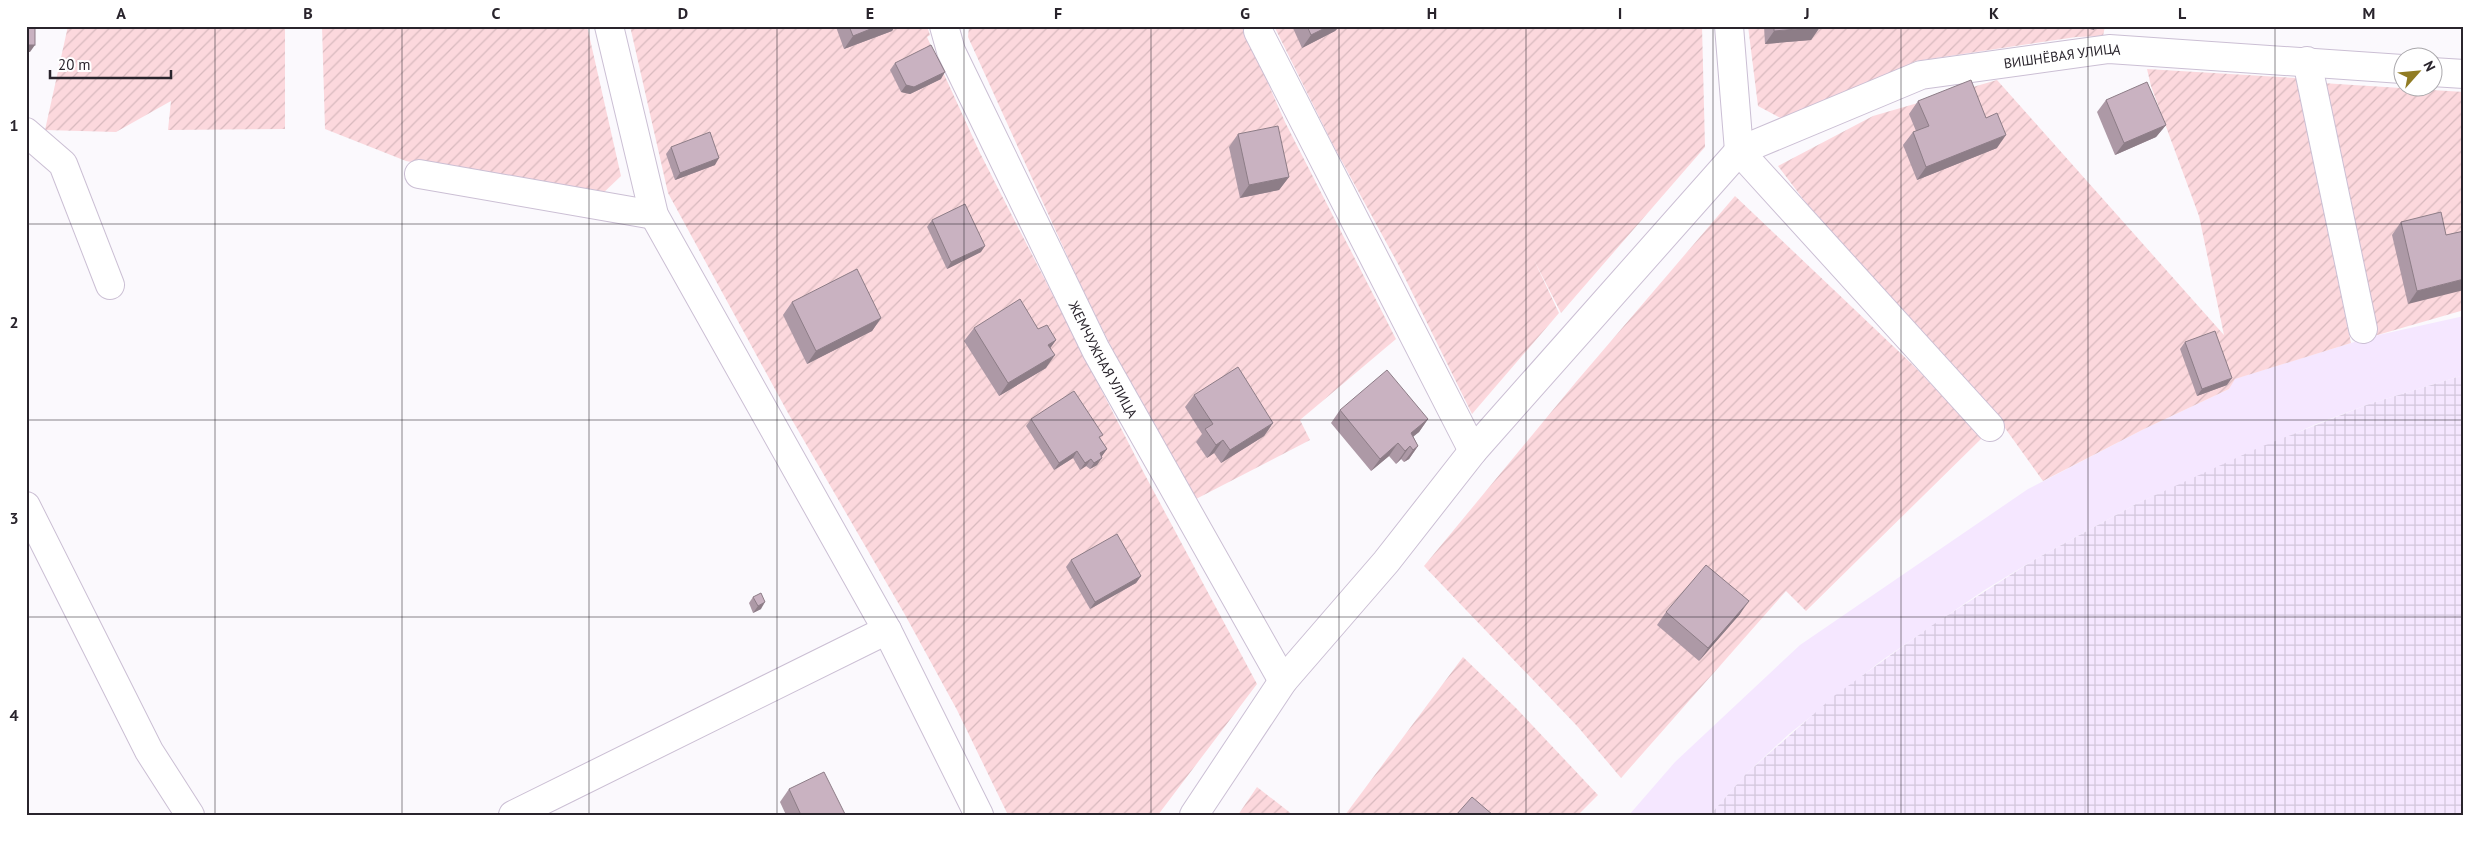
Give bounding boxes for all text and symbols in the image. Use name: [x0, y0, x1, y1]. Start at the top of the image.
text: A: [116, 3, 126, 23]
text: B: [303, 3, 313, 23]
text: C: [492, 3, 501, 23]
text: D: [678, 3, 688, 23]
text: E: [866, 3, 874, 23]
text: F: [1054, 3, 1062, 23]
text: G: [1240, 3, 1250, 23]
text: H: [1427, 3, 1437, 23]
text: I: [1618, 3, 1622, 23]
text: J: [1803, 3, 1810, 23]
text: K: [1989, 3, 1999, 23]
text: L: [2178, 3, 2187, 23]
text: M: [2363, 3, 2375, 23]
street label: ВИШНЁВАЯ УЛИЦА: [2002, 40, 2122, 72]
scale bar: [50, 48, 171, 80]
north arrow: [2392, 48, 2442, 98]
text: 20 m: [58, 55, 91, 74]
text: N: [2419, 58, 2440, 74]
text: 1: [9, 115, 19, 135]
street label: ЖЕМЧУЖНАЯ УЛИЦА: [1064, 297, 1142, 422]
text: 2: [9, 312, 19, 332]
text: 3: [9, 508, 19, 528]
text: 4: [9, 705, 19, 725]

